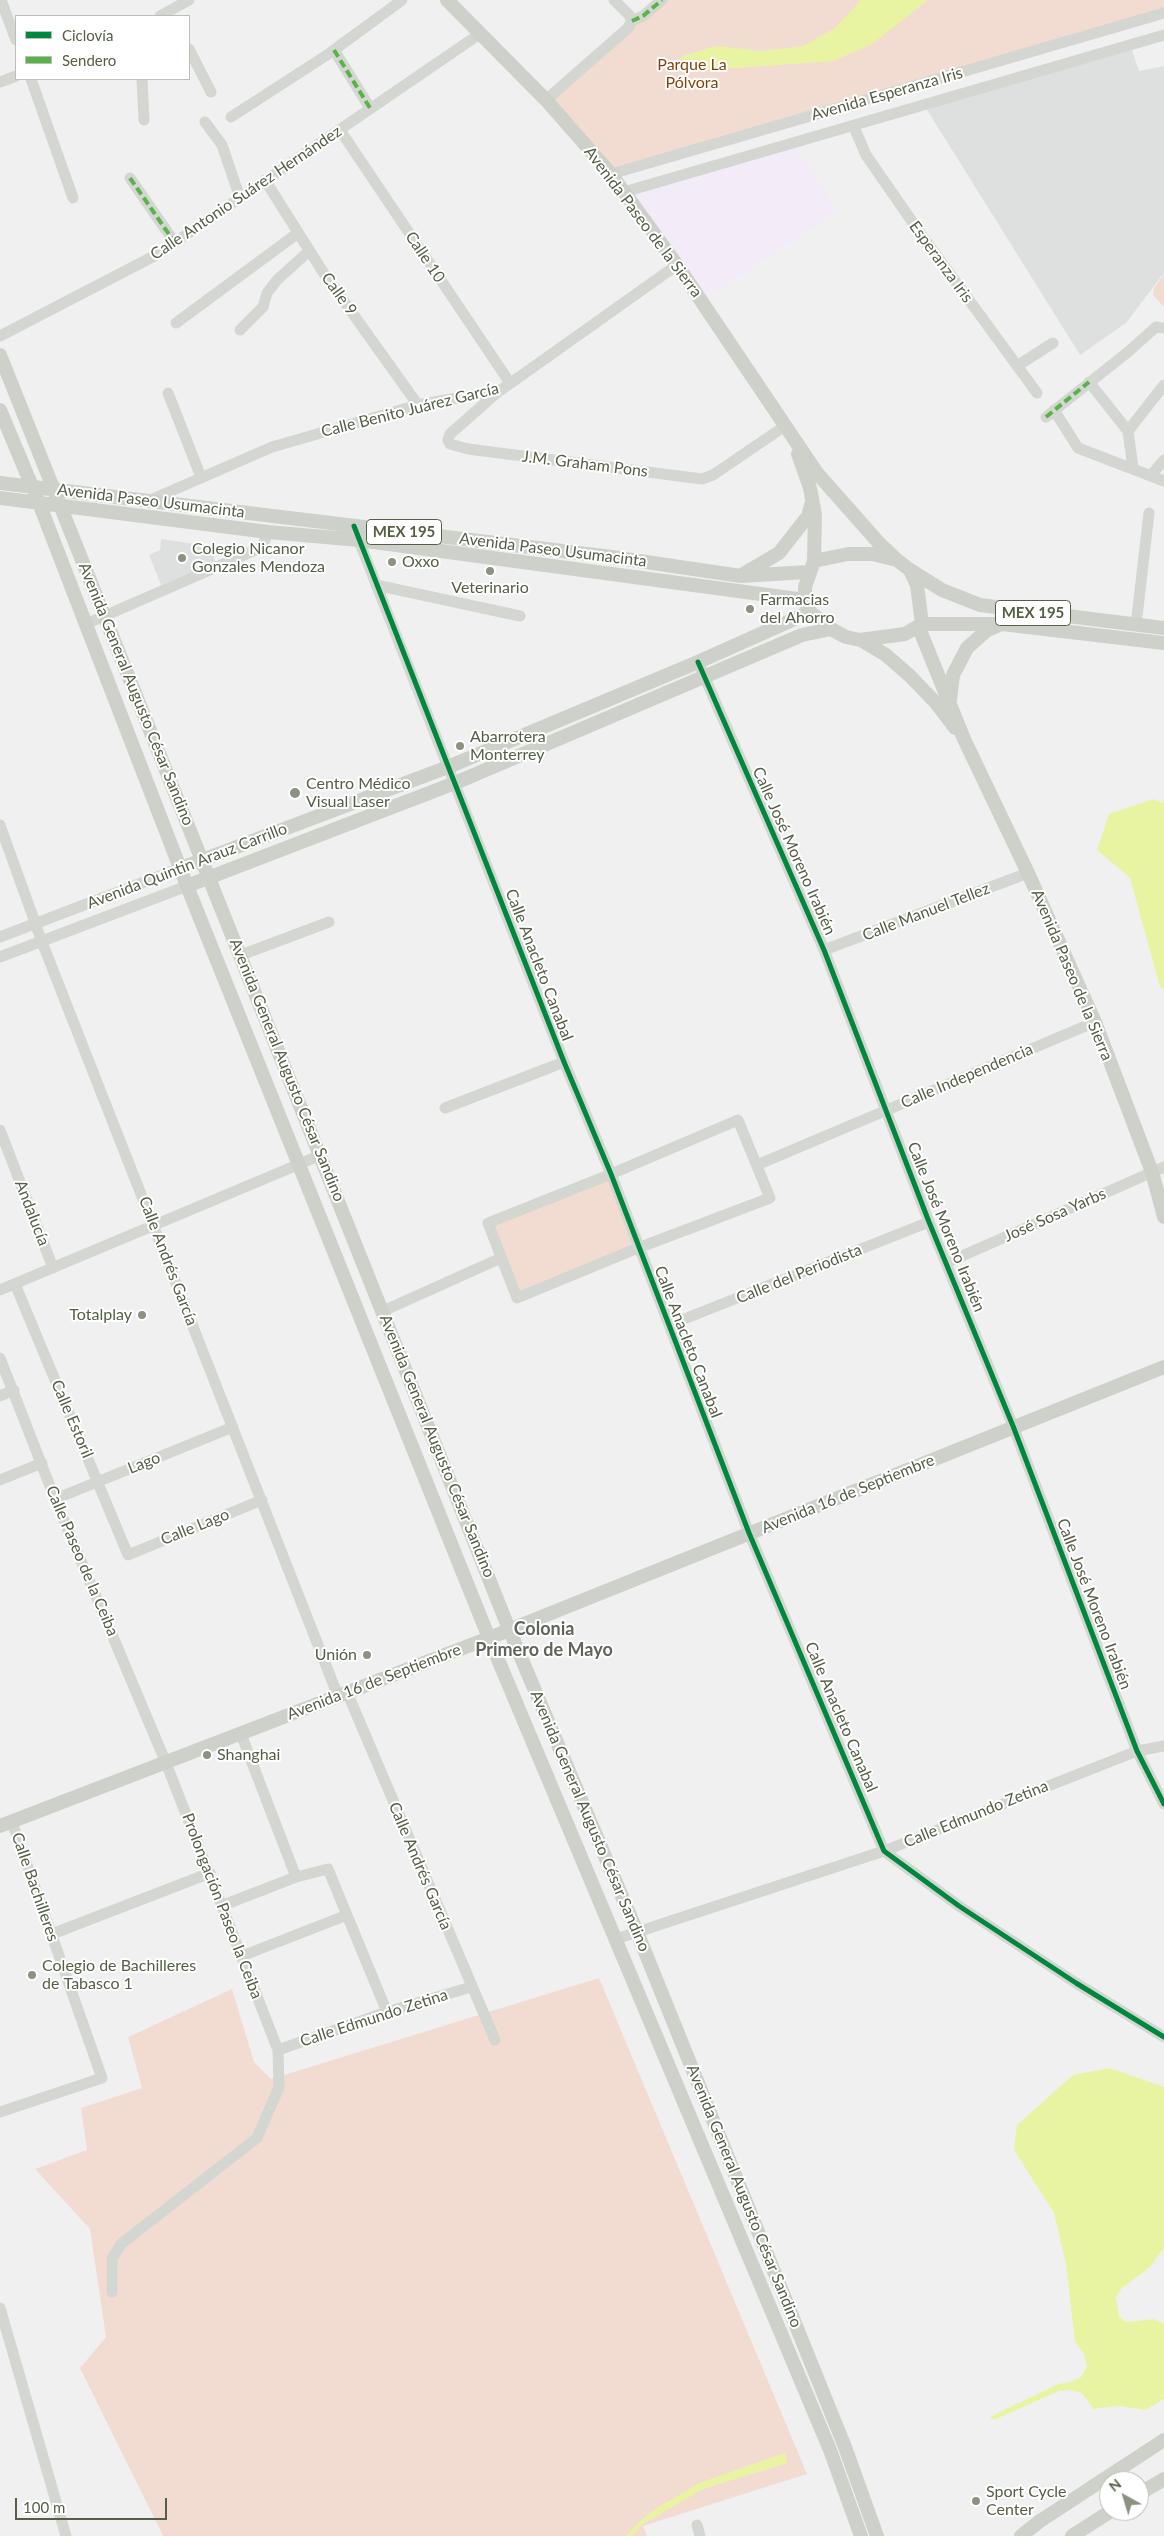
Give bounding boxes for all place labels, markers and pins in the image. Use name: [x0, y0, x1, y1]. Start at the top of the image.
place label: Colegio Nicanor Gonzales Mendoza: [192, 539, 325, 577]
marker: Colegio Nicanor Gonzales Mendoza: [176, 552, 188, 564]
place label: Oxxo: [402, 552, 439, 572]
marker: Oxxo: [386, 556, 398, 568]
marker: Veterinario: [484, 565, 496, 577]
place label: Veterinario: [451, 578, 529, 598]
place label: Farmacias del Ahorro: [760, 590, 834, 628]
marker: Farmacias del Ahorro: [744, 603, 756, 615]
place label: Abarrotera Monterrey: [470, 727, 546, 765]
marker: Abarrotera Monterrey: [454, 740, 466, 752]
place label: Centro Médico Visual Laser: [306, 774, 411, 812]
marker: Centro Médico Visual Laser: [288, 786, 302, 800]
place label: Totalplay: [69, 1305, 132, 1325]
marker: Totalplay: [136, 1309, 148, 1321]
place label: Unión: [315, 1645, 357, 1665]
marker: Unión: [361, 1649, 373, 1661]
place label: Shanghai: [217, 1745, 280, 1765]
marker: Shanghai: [201, 1749, 213, 1761]
place label: Colegio de Bachilleres de Tabasco 1: [42, 1956, 196, 1994]
marker: Colegio de Bachilleres de Tabasco 1: [26, 1969, 38, 1981]
place label: Sport Cycle Center: [986, 2482, 1067, 2520]
marker: Sport Cycle Center: [970, 2495, 982, 2507]

